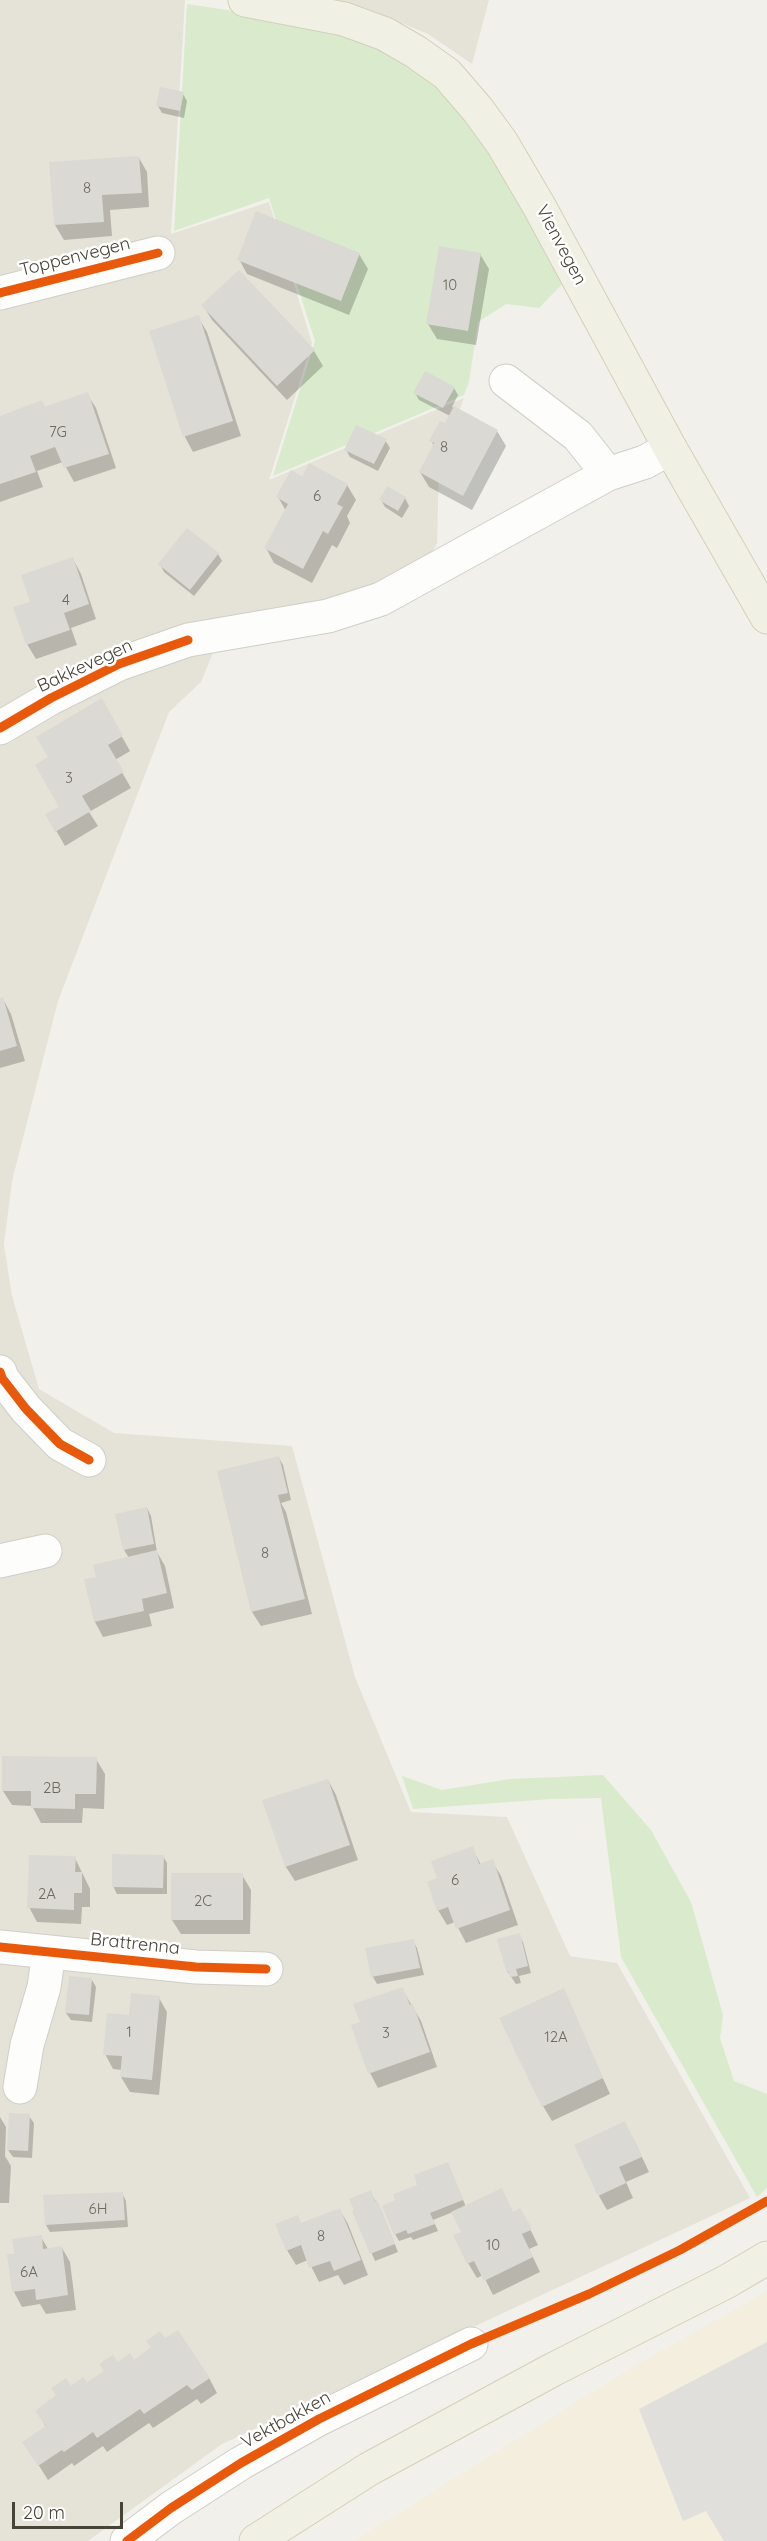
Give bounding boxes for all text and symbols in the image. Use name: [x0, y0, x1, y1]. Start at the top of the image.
house number: 8: [83, 179, 91, 197]
street label: Vienvegen: [531, 201, 591, 289]
street label: Toppenvegen: [18, 233, 132, 281]
house number: 10: [443, 276, 457, 294]
house number: 7G: [49, 423, 67, 441]
house number: 8: [440, 438, 448, 456]
house number: 6: [313, 487, 321, 505]
house number: 4: [62, 591, 70, 609]
street label: Bakkevegen: [34, 635, 136, 697]
house number: 3: [65, 769, 73, 787]
house number: 8: [261, 1544, 269, 1562]
house number: 2B: [43, 1779, 61, 1797]
house number: 6: [451, 1871, 459, 1889]
house number: 2A: [38, 1885, 56, 1903]
house number: 2C: [194, 1892, 212, 1910]
street label: Brattrenna: [89, 1929, 181, 1959]
house number: 1: [126, 2023, 132, 2041]
house number: 3: [382, 2024, 390, 2042]
house number: 12A: [544, 2028, 568, 2046]
house number: 6H: [89, 2200, 107, 2218]
house number: 8: [317, 2227, 325, 2245]
house number: 10: [486, 2236, 500, 2254]
house number: 6A: [20, 2263, 38, 2281]
street label: Vektbakken: [238, 2387, 334, 2453]
scale bar: [15, 2490, 126, 2528]
text: 20 m: [23, 2501, 65, 2524]

